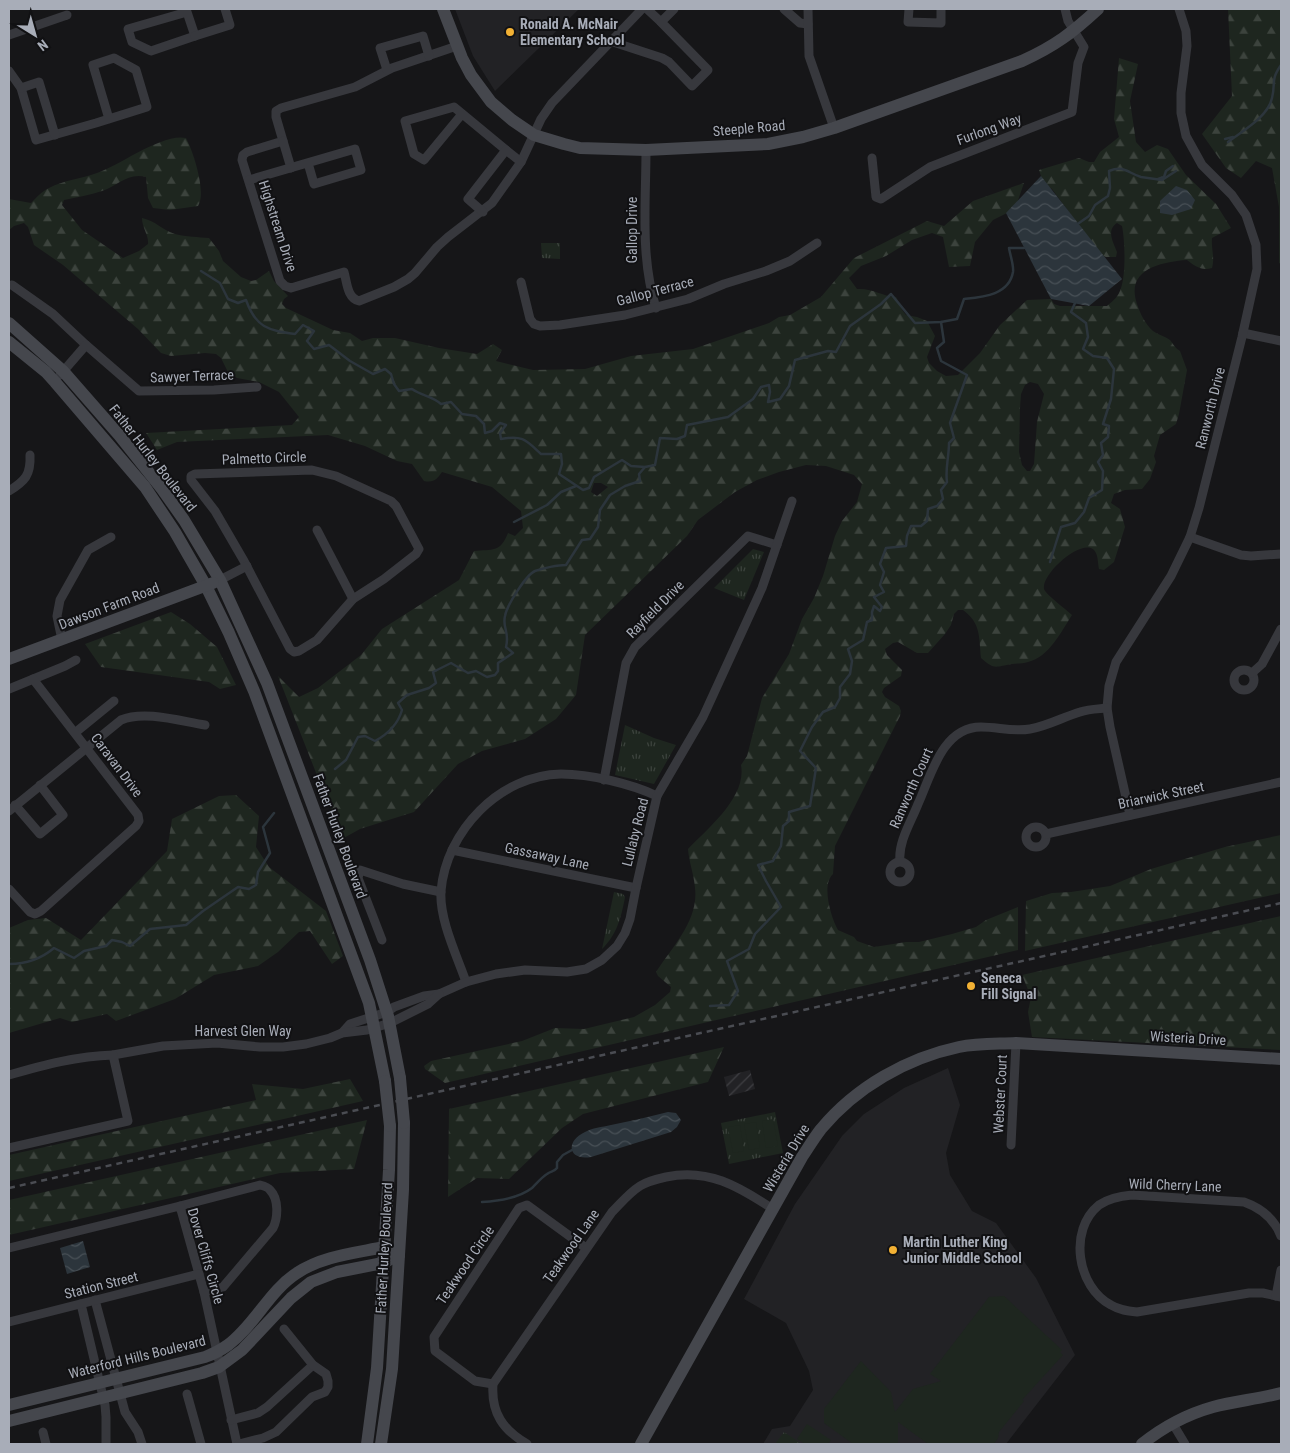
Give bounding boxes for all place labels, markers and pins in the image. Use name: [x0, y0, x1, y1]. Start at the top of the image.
place label: Ronald A. McNair Elementary School: [520, 16, 625, 48]
marker: Ronald A. McNair Elementary School: [504, 26, 516, 38]
place label: Seneca Fill Signal: [981, 970, 1037, 1002]
marker: Seneca Fill Signal: [965, 980, 977, 992]
place label: Martin Luther King Junior Middle School: [903, 1234, 1022, 1266]
marker: Martin Luther King Junior Middle School: [887, 1244, 899, 1256]

